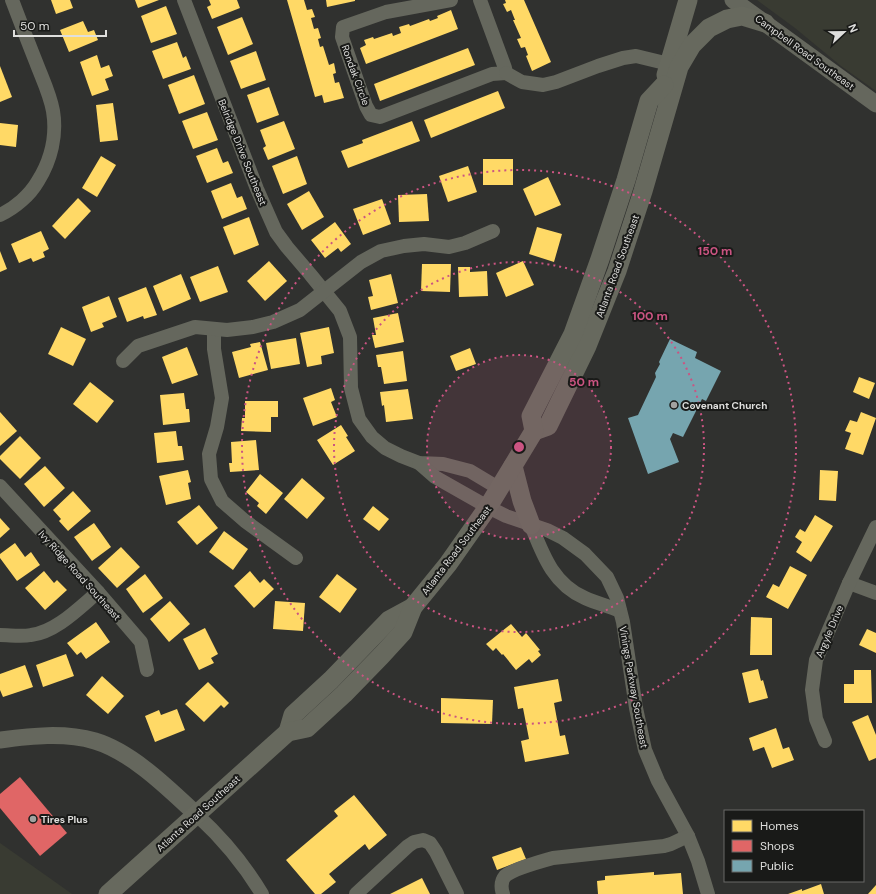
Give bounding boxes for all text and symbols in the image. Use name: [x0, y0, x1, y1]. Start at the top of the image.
scale bar: [14, 12, 106, 38]
street label: Campbell Road Southeast: [752, 12, 857, 93]
north arrow: [824, 12, 864, 52]
text: 50 m: [20, 18, 49, 34]
text: N: [845, 22, 861, 35]
street label: Rondak Circle: [339, 43, 373, 107]
street label: Belridge Drive Southeast: [215, 97, 270, 207]
street label: Atlanta Road Southeast: [593, 213, 642, 319]
text: 150 m: [698, 243, 732, 259]
text: 100 m: [632, 308, 668, 324]
text: 50 m: [569, 374, 599, 390]
place label: Covenant Church: [682, 399, 768, 412]
marker: Covenant Church: [669, 400, 679, 410]
centre of rings: [512, 440, 526, 454]
street label: Atlanta Road Southeast: [419, 503, 494, 598]
street label: Ivy Ridge Road Southeast: [36, 527, 124, 623]
street label: Argyle Drive: [813, 603, 846, 659]
street label: Vinings Parkway Southeast: [616, 625, 651, 749]
street label: Atlanta Road Southeast: [154, 772, 243, 854]
legend: [724, 810, 864, 882]
place label: Tires Plus: [41, 813, 88, 826]
marker: Tires Plus: [28, 814, 38, 824]
text: Homes: [760, 818, 799, 834]
text: Shops: [760, 838, 795, 854]
text: Public: [760, 858, 794, 874]

